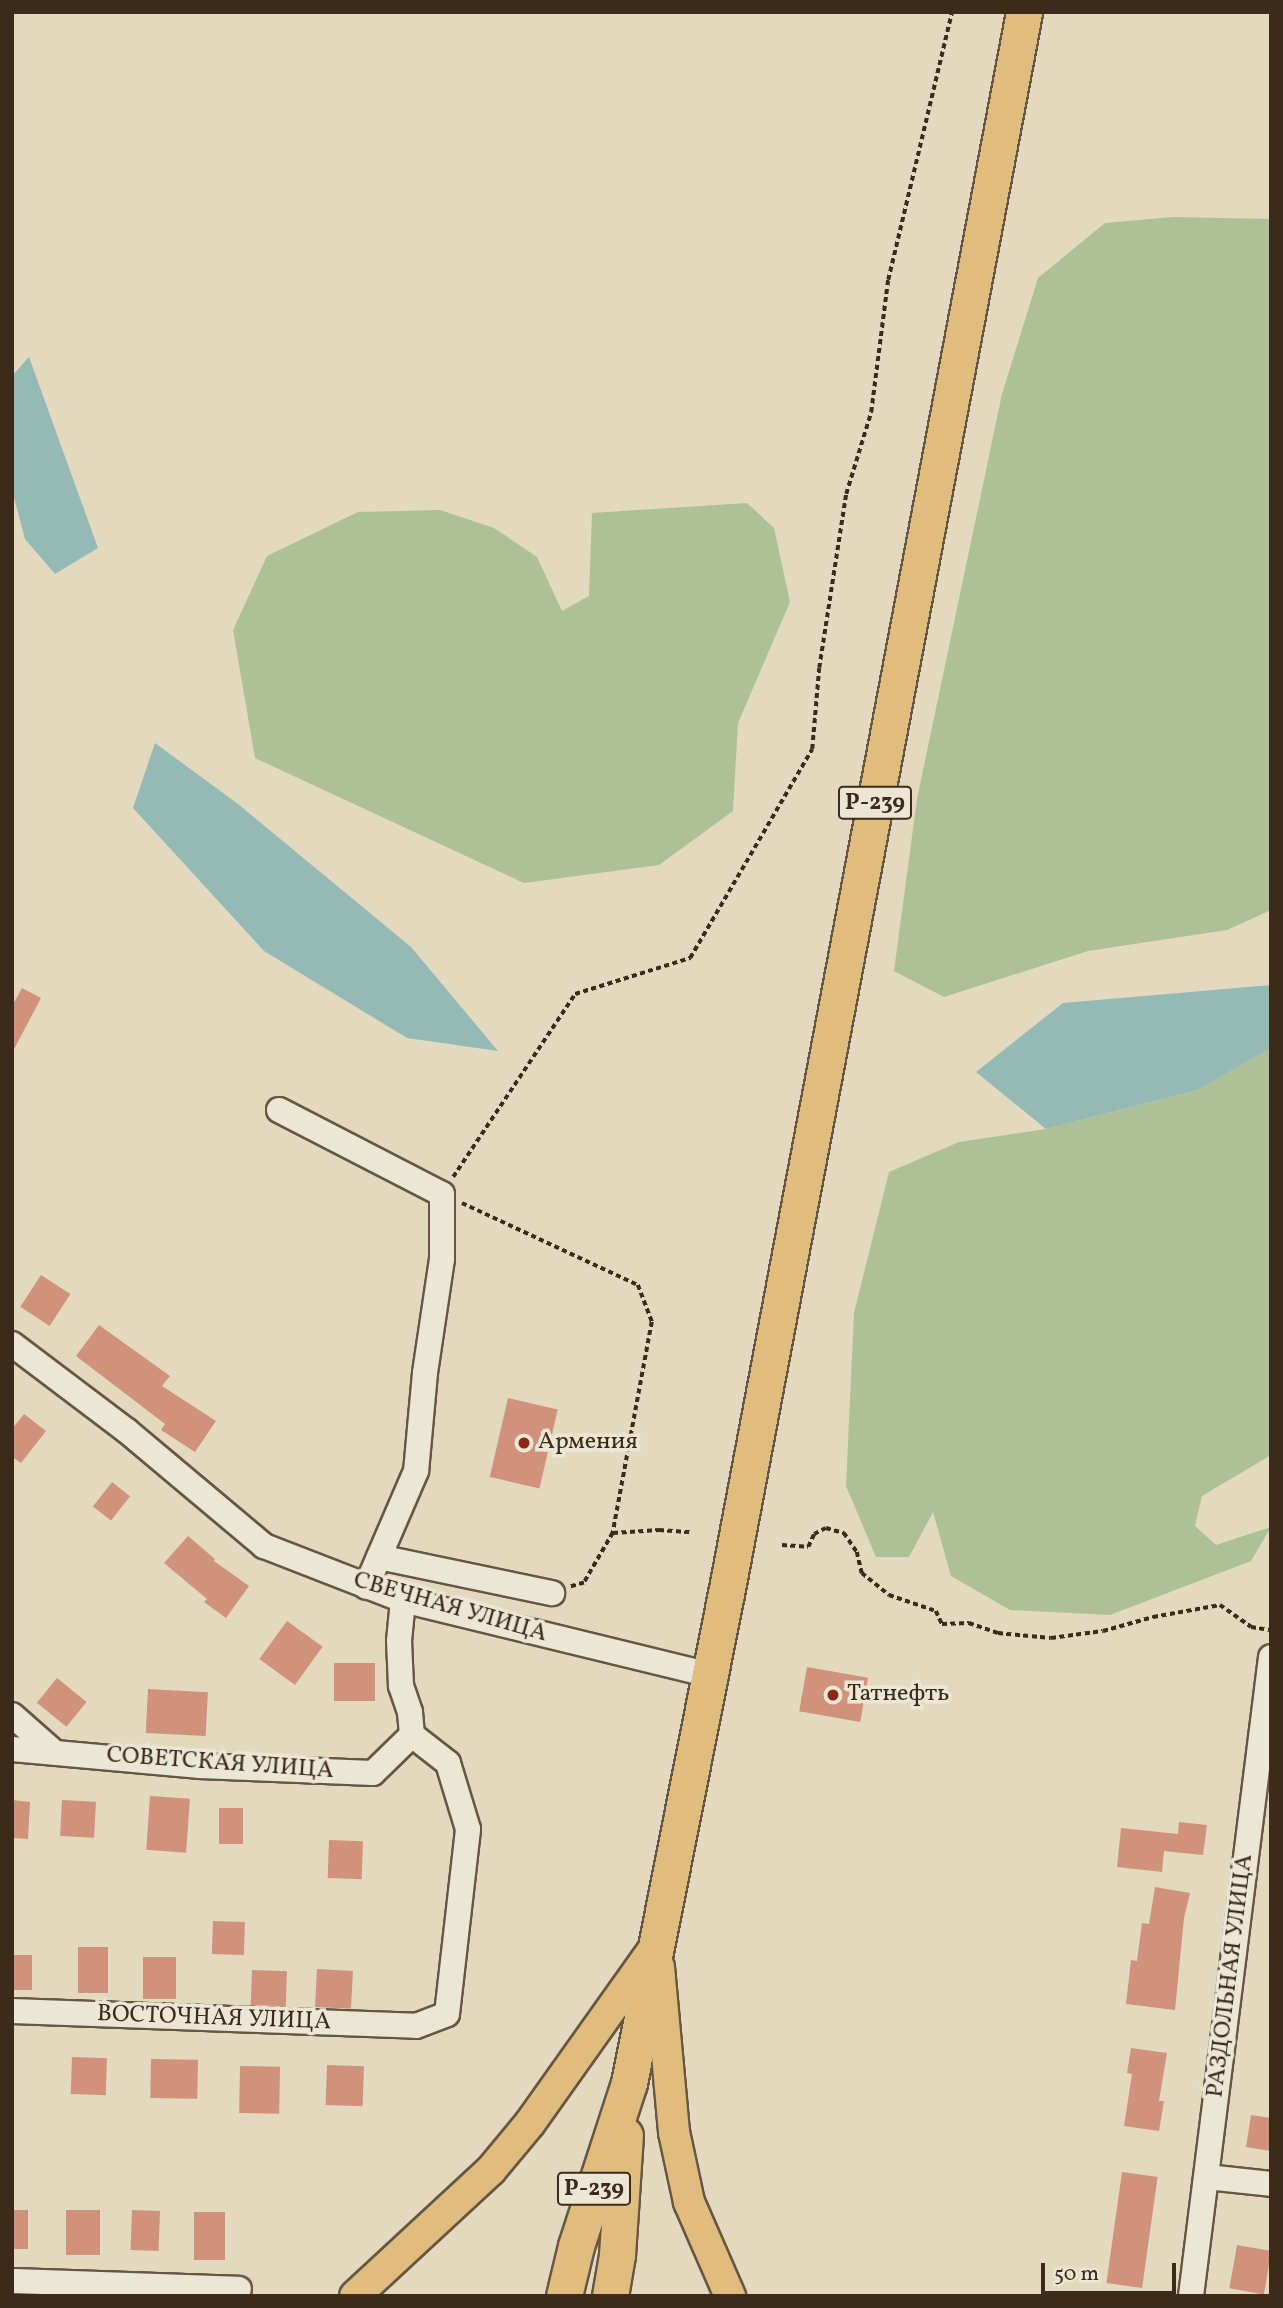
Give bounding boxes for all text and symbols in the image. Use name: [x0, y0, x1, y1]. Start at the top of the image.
road number: Р-239: [836, 783, 914, 822]
place label: Армения: [538, 1429, 638, 1457]
marker: Армения: [516, 1435, 532, 1451]
street label: СВЕЧНАЯ УЛИЦА: [350, 1567, 550, 1649]
place label: Татнефть: [847, 1681, 949, 1709]
marker: Татнефть: [825, 1687, 841, 1703]
street label: СОВЕТСКАЯ УЛИЦА: [105, 1742, 335, 1786]
street label: РАЗДОЛЬНАЯ УЛИЦА: [1202, 1853, 1260, 2099]
street label: ВОСТОЧНАЯ УЛИЦА: [97, 2001, 331, 2037]
road number: Р-239: [556, 2170, 632, 2208]
scale bar: [1045, 2248, 1180, 2292]
text: 50 m: [1054, 2260, 1099, 2289]

